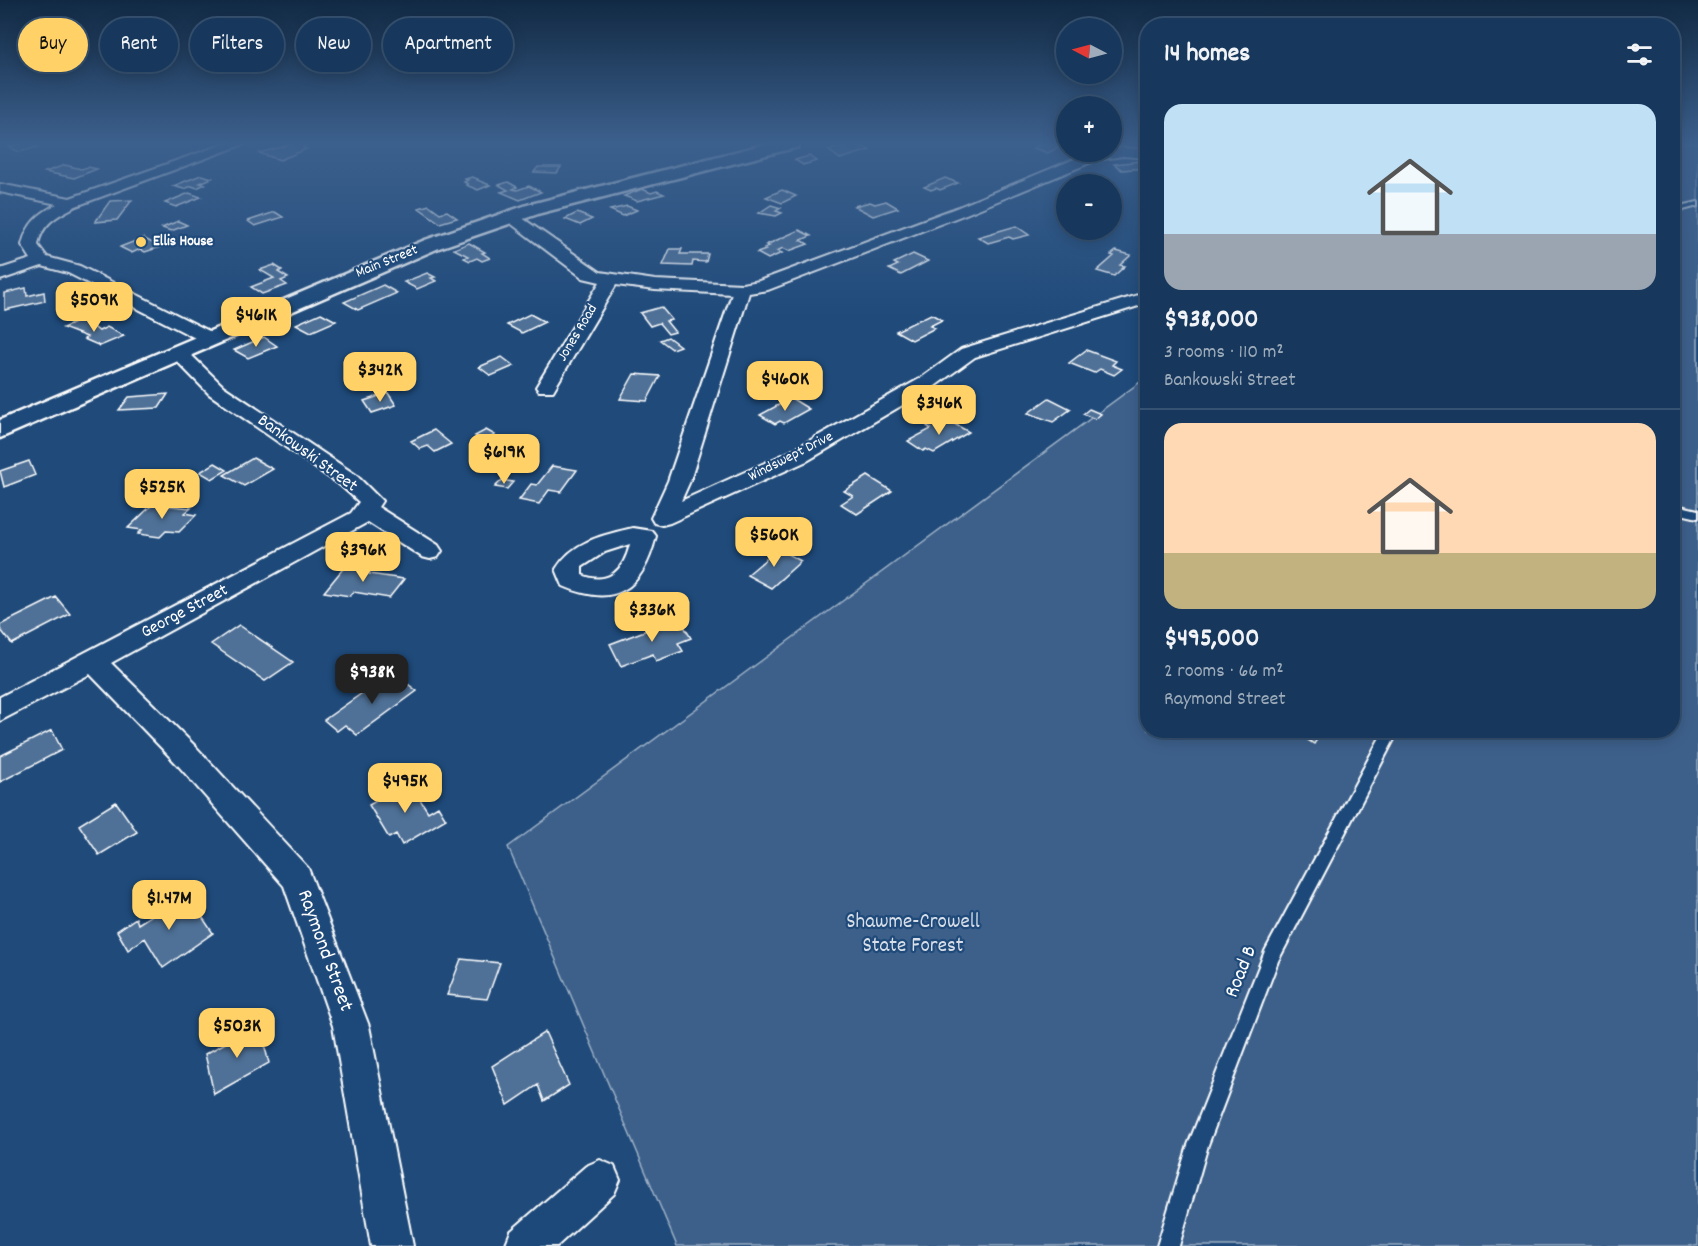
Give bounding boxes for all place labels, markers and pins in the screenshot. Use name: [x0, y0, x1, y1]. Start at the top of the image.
place label: Ellis House: [153, 231, 214, 253]
marker: Ellis House: [134, 235, 148, 249]
pin: $509K: [52, 282, 136, 333]
pin: $461K: [214, 297, 298, 348]
pin: $342K: [338, 352, 422, 403]
pin: $460K: [743, 361, 827, 412]
pin: $346K: [897, 385, 981, 436]
pin: $619K: [462, 434, 546, 485]
pin: $525K: [120, 469, 204, 520]
pin: $560K: [732, 517, 816, 568]
pin: $396K: [321, 532, 405, 583]
pin: $336K: [610, 592, 694, 643]
pin: $938K: [330, 654, 414, 705]
pin: $495K: [363, 763, 447, 814]
pin: $1.47M: [120, 880, 218, 931]
pin: $503K: [195, 1008, 279, 1059]

